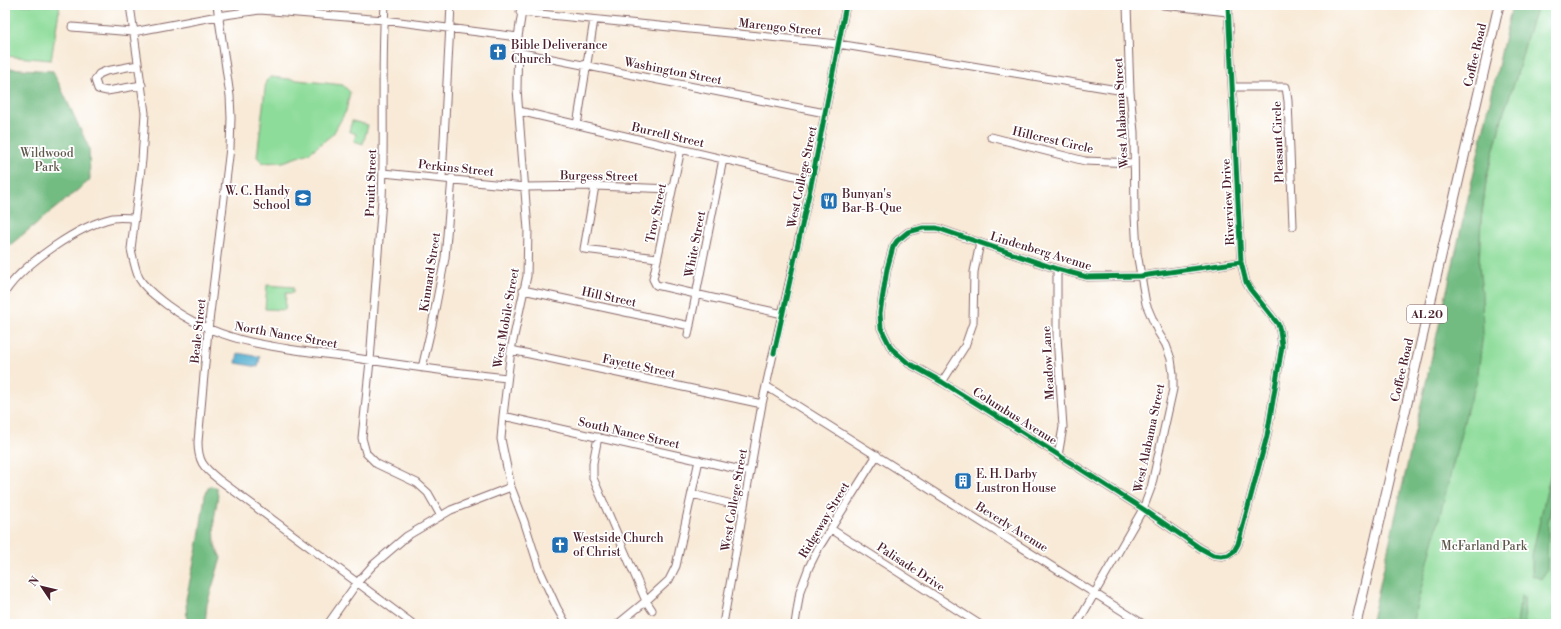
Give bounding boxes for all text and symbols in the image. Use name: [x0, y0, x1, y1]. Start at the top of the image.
street label: Marengo Street: [738, 16, 823, 39]
street label: Coffee Road: [1461, 22, 1490, 88]
place label: Bible Deliverance Church: [510, 38, 608, 67]
church icon: Bible Deliverance Church: [488, 42, 508, 62]
street label: Washington Street: [622, 54, 724, 88]
street label: West Alabama Street: [1111, 57, 1132, 170]
street label: Pleasant Circle: [1270, 101, 1287, 183]
street label: Burrell Street: [629, 120, 706, 151]
street label: West College Street: [784, 124, 821, 230]
street label: Hillcrest Circle: [1011, 124, 1095, 157]
park label: Wildwood Park: [19, 146, 74, 175]
street label: Pruitt Street: [363, 148, 380, 217]
street label: Perkins Street: [417, 157, 495, 180]
street label: Riverview Drive: [1219, 158, 1238, 246]
street label: Burgess Street: [559, 168, 639, 185]
street label: Troy Street: [643, 181, 670, 244]
place label: W. C. Handy School: [224, 184, 290, 213]
place label: Bunyan's Bar-B-Que: [841, 187, 902, 216]
school or university icon: W. C. Handy School: [293, 188, 313, 208]
restaurant icon: Bunyan's Bar-B-Que: [819, 191, 839, 211]
street label: White Street: [682, 209, 709, 279]
street label: Lindenberg Avenue: [988, 229, 1093, 274]
street label: Kinnard Street: [417, 231, 444, 313]
street label: West Mobile Street: [490, 266, 523, 370]
street label: Hill Street: [580, 284, 638, 311]
street label: Beale Street: [188, 297, 209, 365]
road number: AL 20: [1407, 305, 1447, 323]
street label: North Nance Street: [233, 319, 339, 352]
street label: Meadow Lane: [1039, 326, 1058, 400]
street label: Coffee Road: [1388, 337, 1417, 403]
street label: Fayette Street: [601, 351, 678, 382]
street label: West Alabama Street: [1130, 382, 1168, 495]
street label: Columbus Avenue: [970, 384, 1060, 448]
street label: South Nance Street: [577, 415, 682, 453]
street label: West College Street: [718, 447, 751, 553]
place label: E. H. Darby Lustron House: [976, 467, 1056, 496]
building icon: E. H. Darby Lustron House: [953, 471, 973, 491]
street label: Ridgeway Street: [796, 479, 853, 561]
street label: Beverly Avenue: [972, 499, 1051, 556]
place label: Westside Church of Christ: [572, 531, 664, 560]
church icon: Westside Church of Christ: [550, 535, 570, 555]
park label: McFarland Park: [1441, 539, 1528, 554]
street label: Palisade Drive: [874, 540, 948, 595]
north arrow: [22, 567, 62, 607]
text: N: [26, 574, 43, 589]

